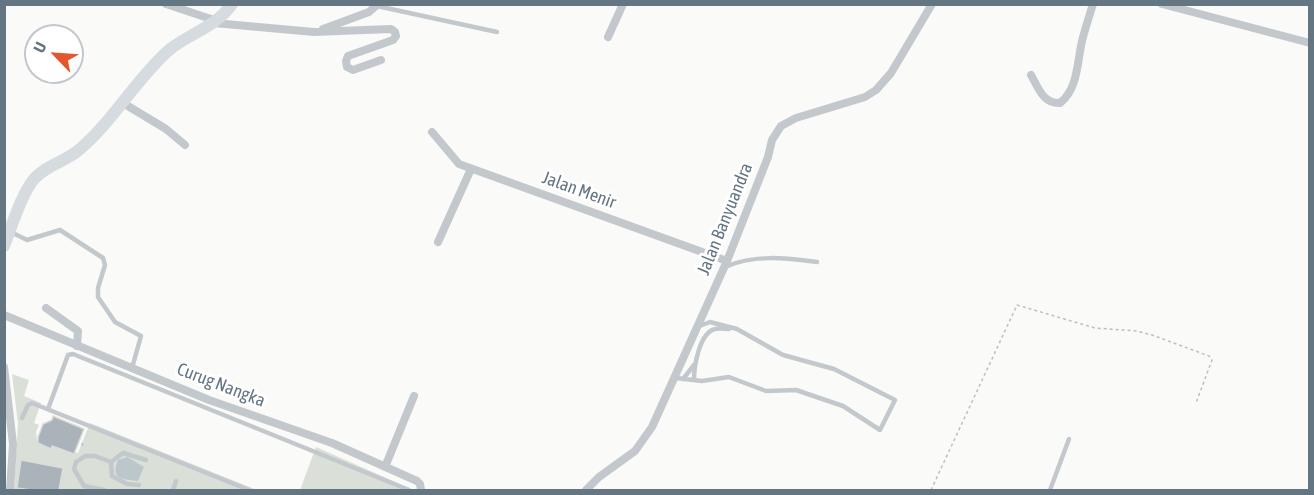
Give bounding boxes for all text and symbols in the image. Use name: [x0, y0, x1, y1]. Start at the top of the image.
north arrow: [24, 24, 84, 84]
text: U: [29, 39, 50, 55]
street label: Jalan Banyuandra: [693, 160, 757, 278]
street label: Jalan Menir: [539, 167, 619, 213]
street label: Curug Nangka: [174, 358, 268, 412]

